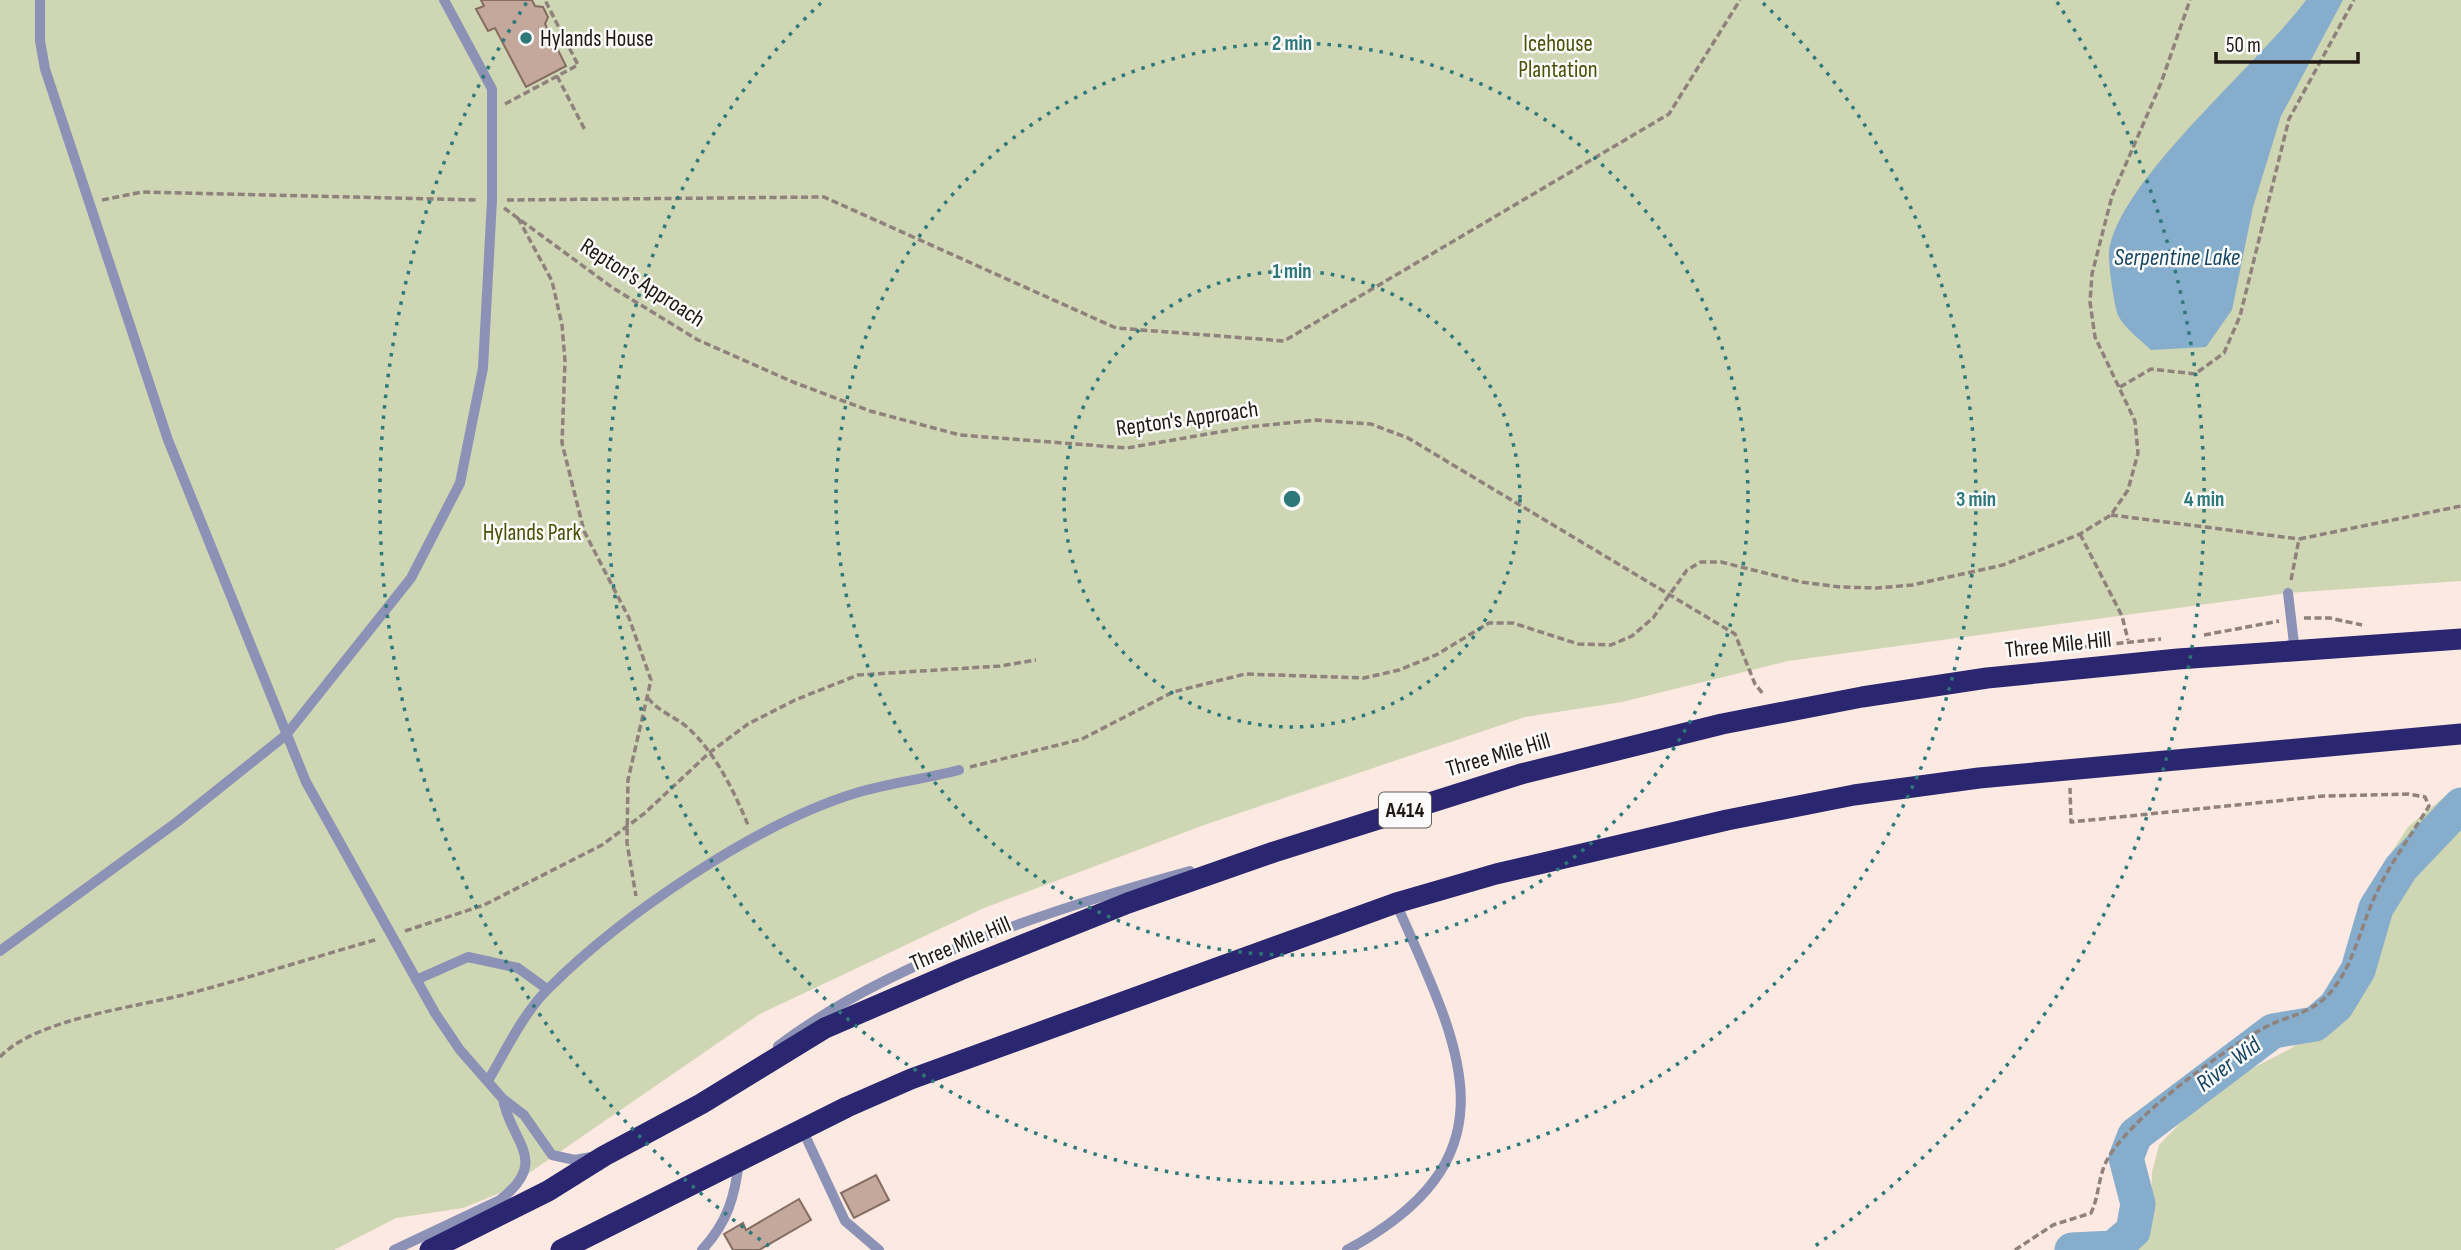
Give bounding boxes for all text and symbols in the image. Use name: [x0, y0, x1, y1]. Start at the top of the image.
scale bar: [2216, 21, 2358, 65]
place label: Hylands House: [540, 25, 653, 53]
marker: Hylands House: [518, 30, 534, 46]
park label: Icehouse Plantation: [1518, 30, 1598, 84]
text: 2 min: [1272, 31, 1312, 56]
text: 50 m: [2226, 33, 2261, 58]
street label: Repton's Approach: [575, 232, 710, 334]
water label: Serpentine Lake: [2114, 243, 2240, 272]
text: 1 min: [1272, 259, 1312, 284]
street label: Repton's Approach: [1114, 395, 1260, 443]
centre of rings: [1280, 487, 1304, 511]
text: 3 min: [1956, 487, 1996, 512]
text: 4 min: [2184, 487, 2224, 512]
park label: Hylands Park: [483, 519, 582, 547]
street label: Three Mile Hill: [2003, 625, 2113, 665]
street label: Three Mile Hill: [1443, 727, 1554, 783]
road number: A414: [1379, 792, 1431, 828]
street label: Three Mile Hill: [906, 910, 1015, 978]
water label: River Wid: [2190, 1030, 2267, 1098]

